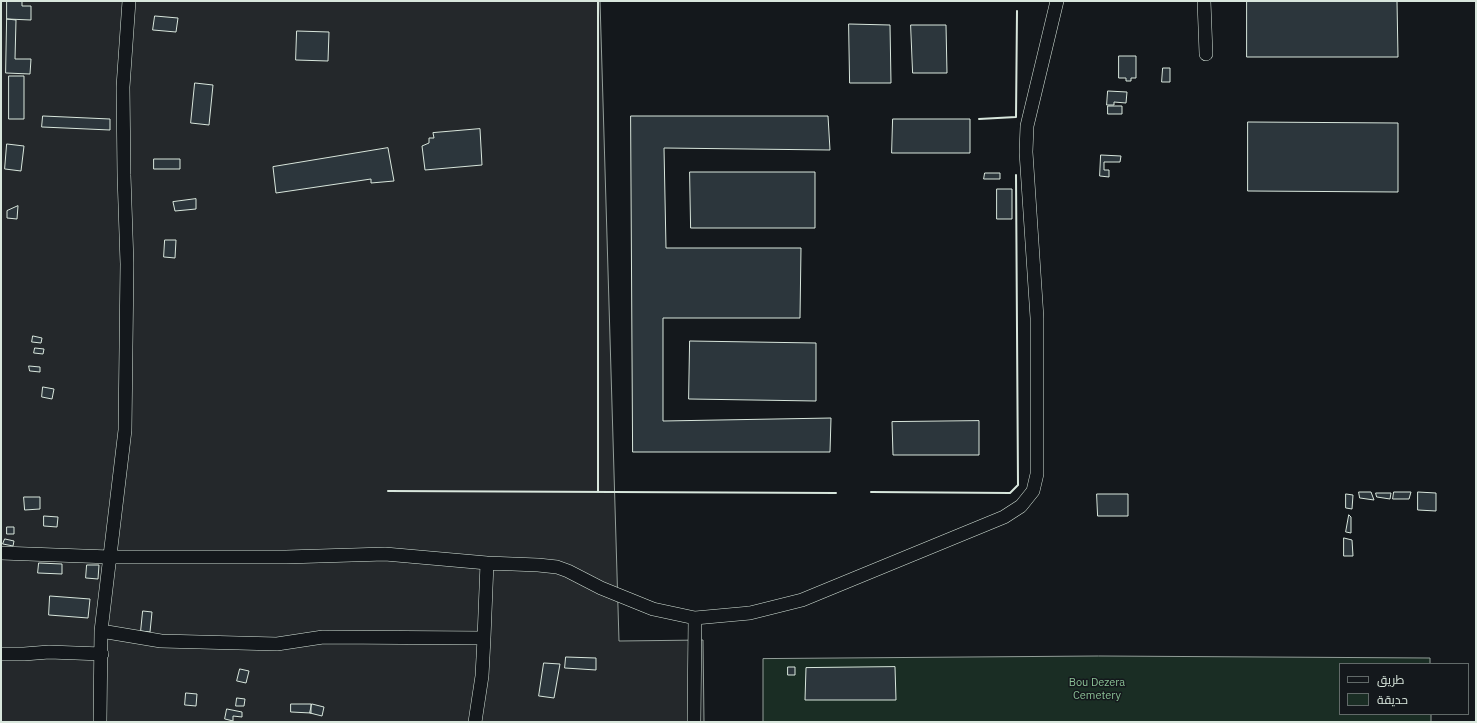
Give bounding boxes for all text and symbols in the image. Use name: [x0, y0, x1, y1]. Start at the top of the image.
legend: [1339, 663, 1469, 715]
text: طريق: [1377, 672, 1404, 687]
park label: Bou Dezera Cemetery: [1069, 676, 1125, 702]
text: حديقة: [1377, 692, 1408, 707]

